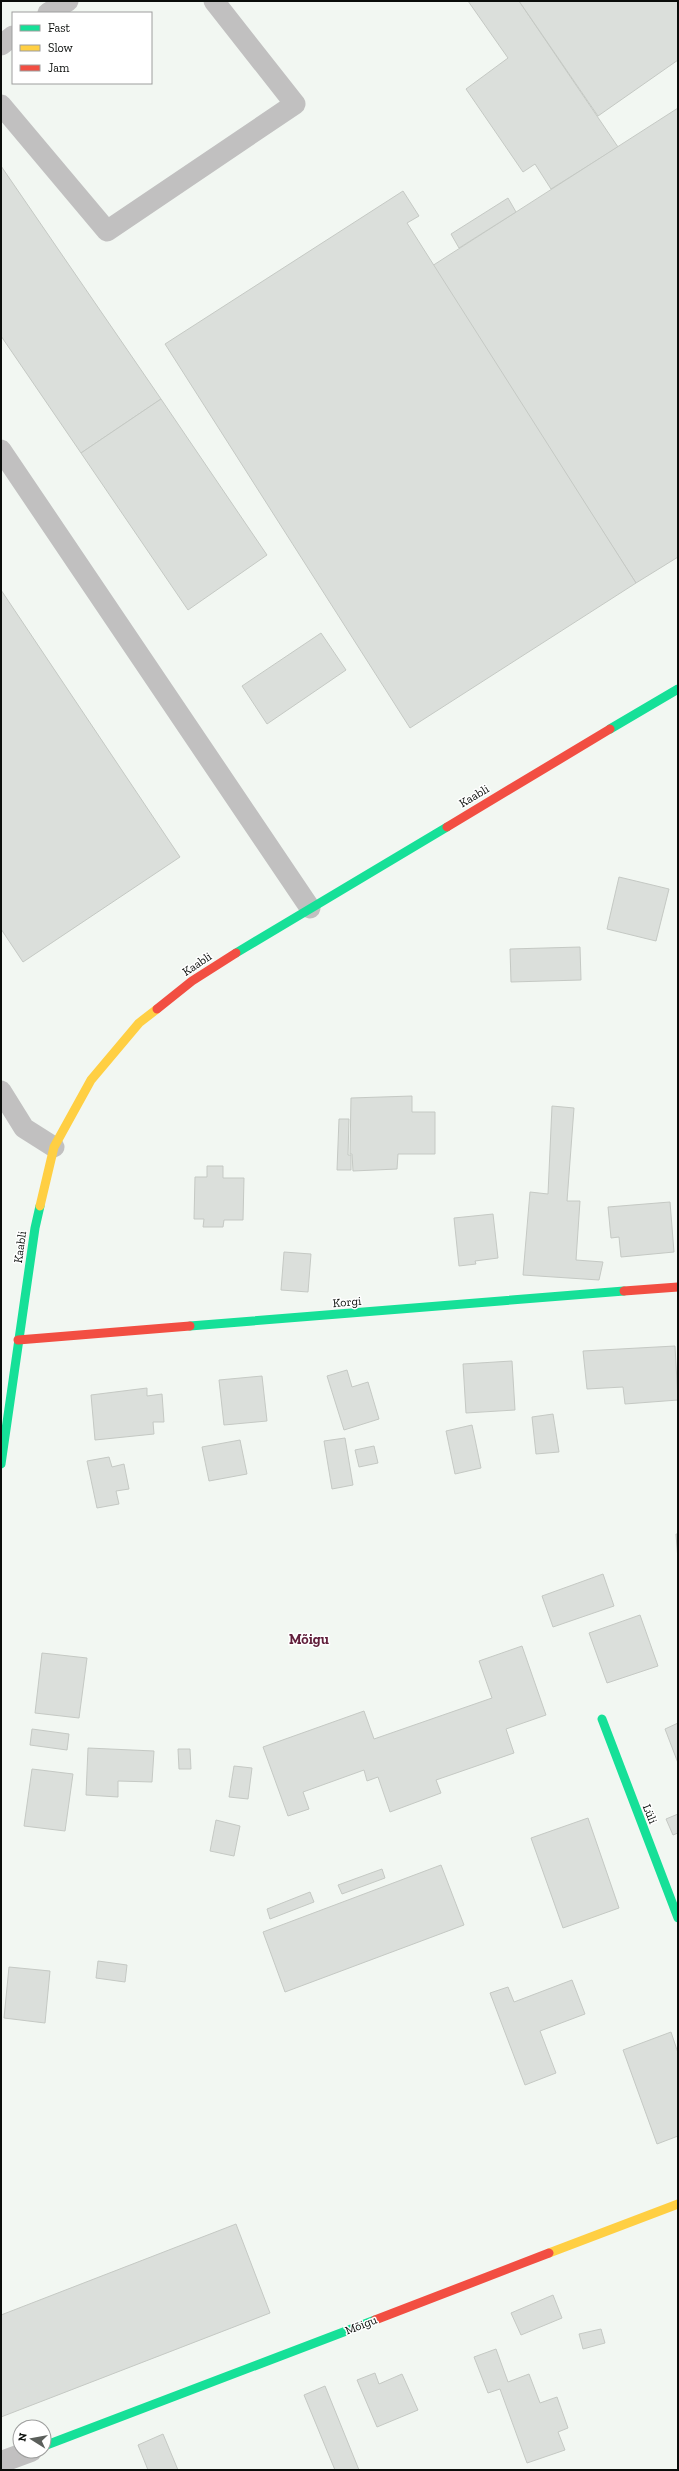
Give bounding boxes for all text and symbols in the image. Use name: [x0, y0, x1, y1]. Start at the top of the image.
legend: [12, 12, 152, 84]
text: Fast: [48, 21, 71, 35]
text: Slow: [48, 41, 74, 55]
text: Jam: [48, 61, 70, 75]
street label: Kaabli: [457, 781, 492, 810]
street label: Kaabli: [180, 949, 215, 979]
street label: Kaabli: [11, 1229, 29, 1264]
street label: Korgi: [332, 1294, 362, 1310]
district label: Mõigu: [289, 1631, 329, 1648]
street label: Lüli: [640, 1802, 660, 1826]
street label: Mõigu: [343, 2312, 379, 2337]
north arrow: [12, 2419, 52, 2459]
text: N: [15, 2431, 30, 2443]

